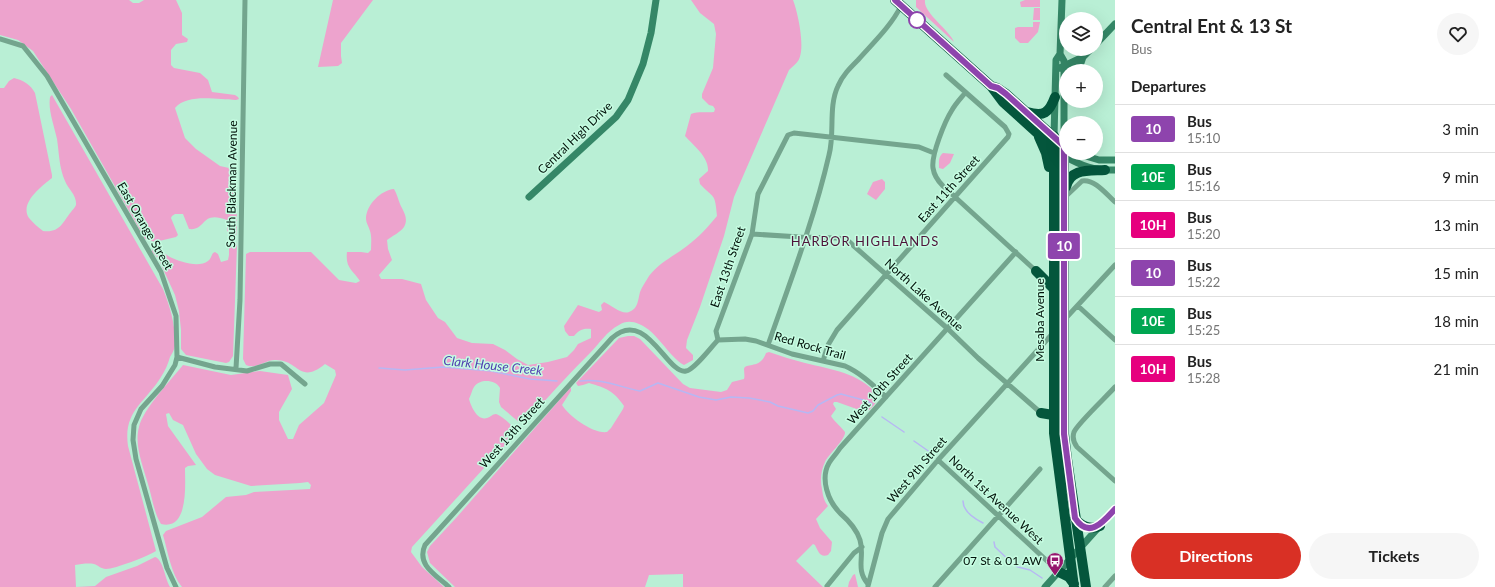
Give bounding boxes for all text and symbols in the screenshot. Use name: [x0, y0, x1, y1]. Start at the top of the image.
unlabelled marker: [908, 11, 926, 29]
map controls: [1059, 12, 1103, 160]
button: layers: [1059, 12, 1103, 56]
button: heart: [1437, 13, 1479, 55]
text: Central Ent & 13 St: [1131, 14, 1292, 37]
text: Bus: [1131, 41, 1152, 57]
button: +: [1059, 64, 1103, 108]
text: Departures: [1131, 77, 1206, 95]
street label: Central High Drive: [534, 98, 615, 177]
text: Bus: [1187, 112, 1212, 130]
button: −: [1059, 116, 1103, 160]
street label: South Blackman Avenue: [223, 120, 240, 248]
text: 10: [1145, 120, 1161, 137]
text: 3 min: [1442, 120, 1479, 138]
text: 15:10: [1187, 130, 1220, 146]
street label: East 11th Street: [915, 152, 983, 225]
text: Bus: [1187, 160, 1212, 178]
text: 10E: [1141, 168, 1165, 185]
text: 9 min: [1442, 168, 1479, 186]
text: 15:16: [1187, 178, 1220, 194]
street label: East Orange Street: [114, 179, 177, 273]
text: Bus: [1187, 208, 1212, 226]
text: 10H: [1139, 216, 1167, 233]
text: 13 min: [1433, 216, 1479, 234]
street label: East 13th Street: [707, 224, 749, 309]
text: 15:20: [1187, 226, 1220, 242]
district label: HARBOR HIGHLANDS: [791, 233, 939, 249]
line badge: 10: [1046, 233, 1082, 259]
text: 10: [1056, 237, 1072, 254]
street label: North Lake Avenue: [882, 255, 967, 334]
text: Bus: [1187, 256, 1212, 274]
text: 10: [1145, 264, 1161, 281]
text: 15 min: [1433, 264, 1479, 282]
text: 15:22: [1187, 274, 1220, 290]
street label: Mesaba Avenue: [1032, 278, 1047, 362]
text: Bus: [1187, 304, 1212, 322]
text: 10E: [1141, 312, 1165, 329]
text: 18 min: [1433, 312, 1479, 330]
text: 15:25: [1187, 322, 1220, 338]
street label: Red Rock Trail: [773, 328, 848, 363]
street label: West 10th Street: [844, 350, 916, 427]
water label: Clark House Creek: [443, 352, 544, 378]
text: Bus: [1187, 352, 1212, 370]
text: 10H: [1139, 360, 1167, 377]
text: 21 min: [1433, 360, 1479, 378]
text: 15:28: [1187, 370, 1220, 386]
street label: West 13th Street: [476, 394, 548, 471]
street label: West 9th Street: [884, 433, 950, 506]
street label: North 1st Avenue West: [946, 452, 1047, 548]
button: Directions: [1131, 533, 1301, 579]
button: Tickets: [1309, 533, 1479, 579]
bus stop icon: 07 St & 01 AW: [1045, 551, 1065, 576]
place label: 07 St & 01 AW: [963, 553, 1043, 568]

